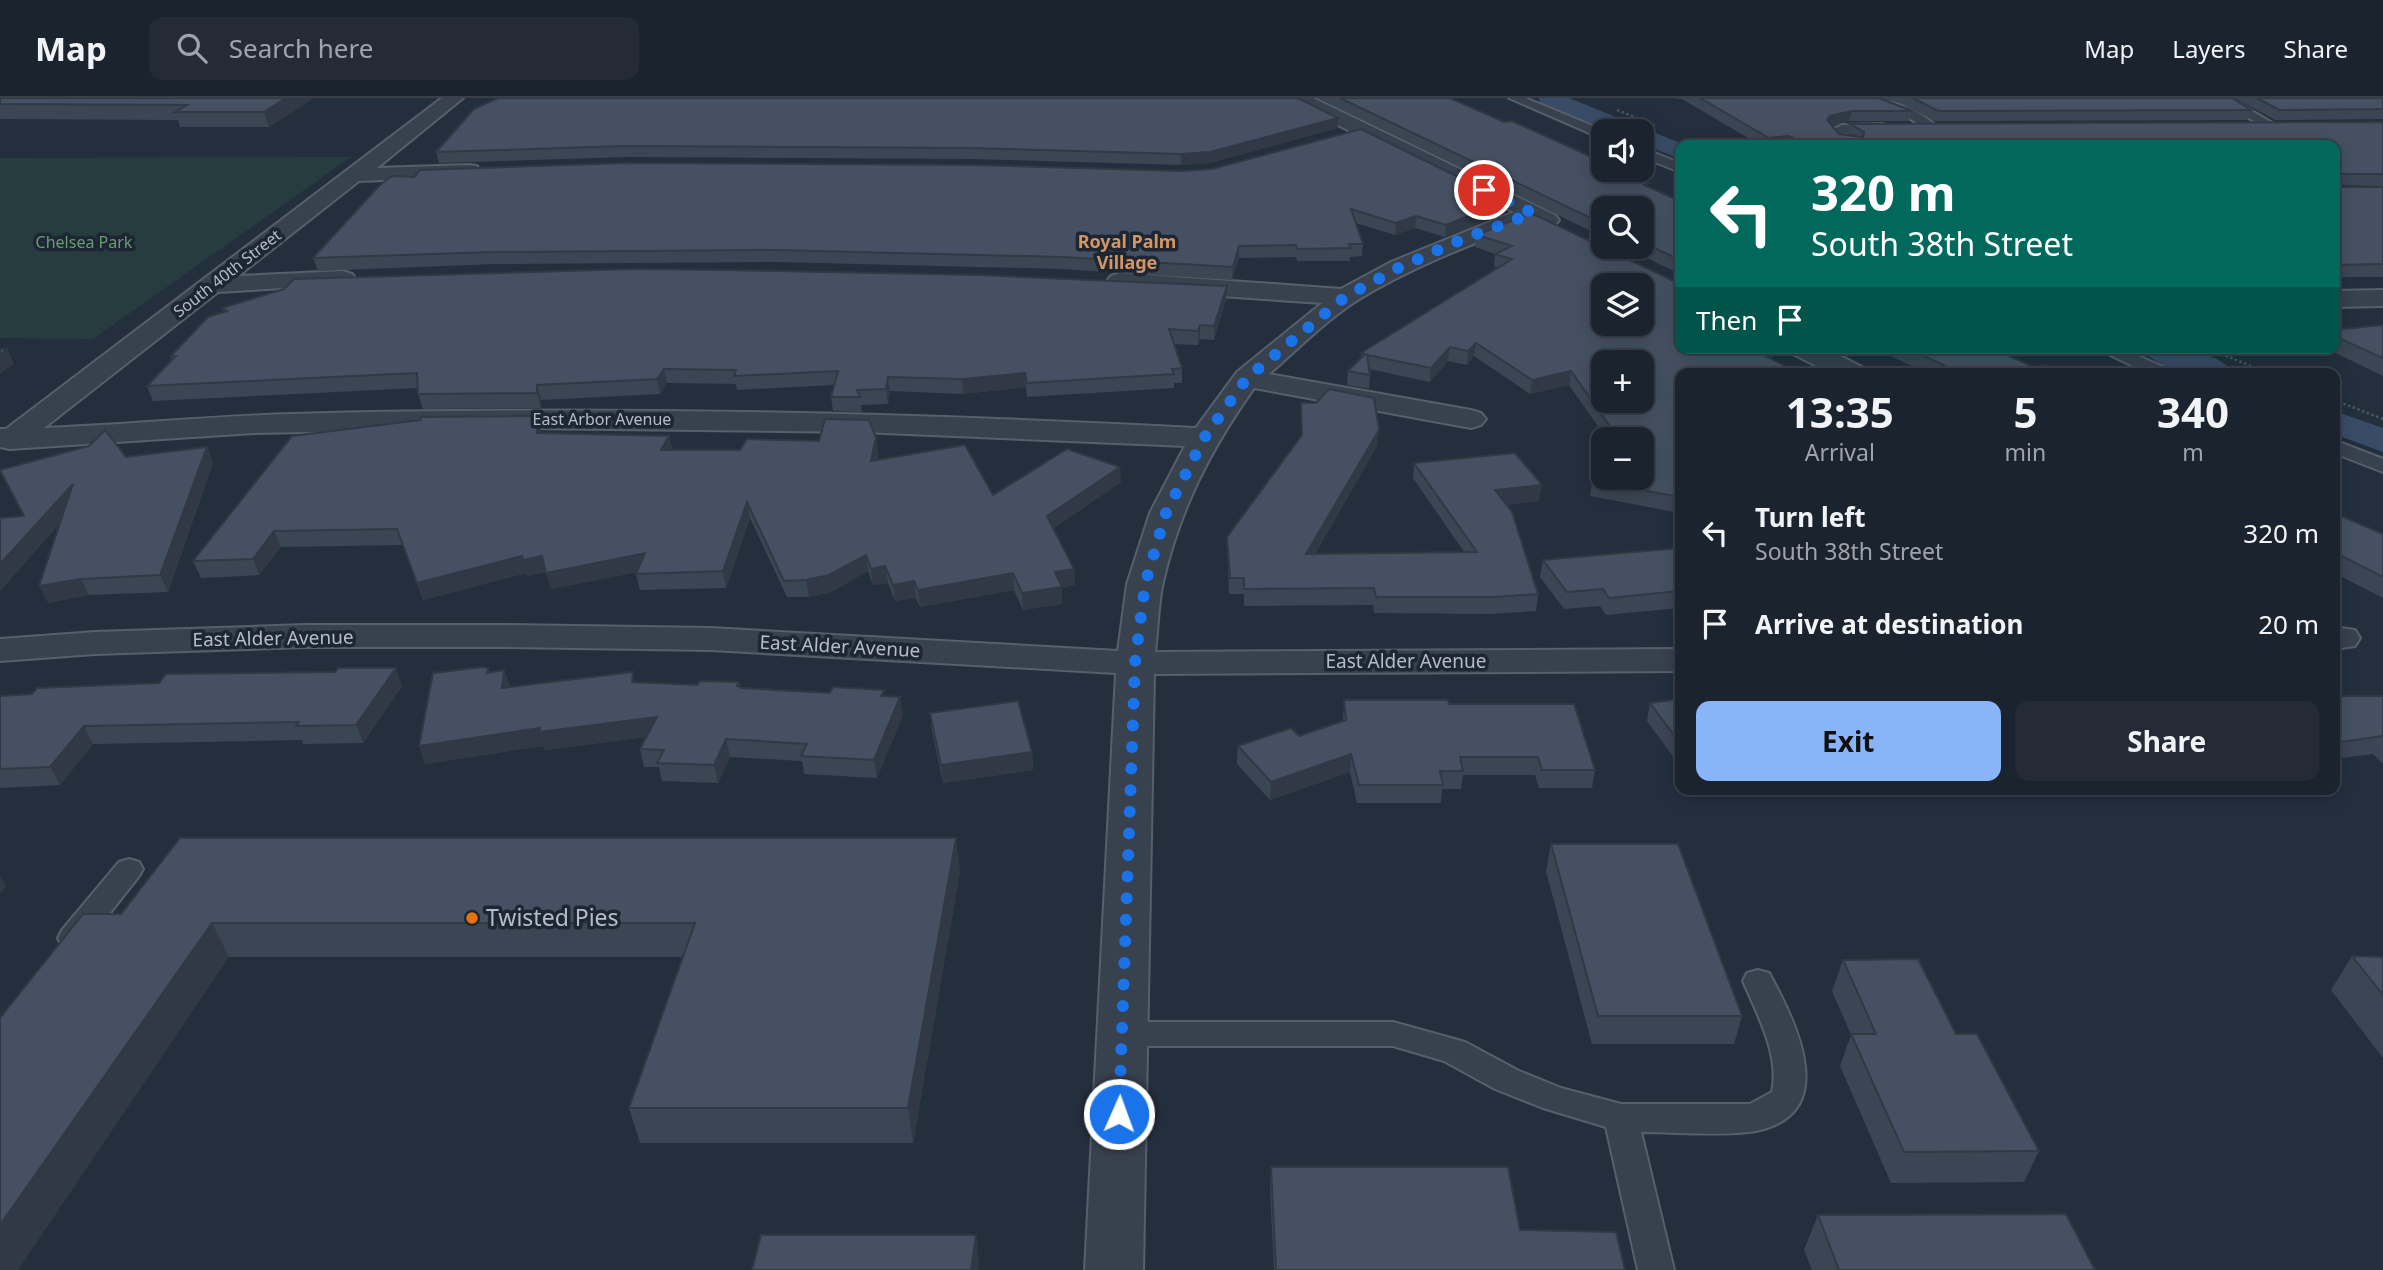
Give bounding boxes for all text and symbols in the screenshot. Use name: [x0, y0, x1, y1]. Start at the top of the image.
search box: [149, 17, 639, 80]
text: Map: [35, 26, 107, 71]
icon: search: [173, 29, 211, 67]
text: Search here: [229, 30, 373, 66]
text: Map: [2084, 32, 2134, 65]
text: Layers: [2172, 32, 2246, 65]
text: Share: [2284, 32, 2348, 65]
map controls: [1591, 119, 1654, 490]
button: sound: [1591, 119, 1654, 182]
text: 320 m: [1811, 159, 1956, 225]
pin: [1454, 160, 1514, 220]
icon: left: [1696, 168, 1787, 259]
icon: arrive: [1465, 171, 1503, 209]
button: search: [1591, 196, 1654, 259]
text: South 38th Street: [1811, 222, 2073, 265]
street label: South 40th Street: [169, 224, 286, 322]
district label: Royal Palm Village: [1078, 229, 1176, 274]
park label: Chelsea Park: [36, 231, 133, 253]
button: layers: [1591, 273, 1654, 336]
icon: arrive: [1771, 301, 1809, 339]
text: Then: [1696, 302, 1757, 338]
button: +: [1591, 350, 1654, 413]
text: 13:35: [1786, 383, 1894, 440]
text: 5: [2013, 383, 2037, 440]
text: 340: [2157, 383, 2229, 440]
street label: East Arbor Avenue: [533, 408, 671, 430]
button: −: [1591, 427, 1654, 490]
text: Arrival: [1805, 436, 1875, 468]
text: min: [2005, 436, 2046, 468]
text: m: [2182, 436, 2204, 468]
text: Turn left: [1755, 499, 1866, 535]
icon: left: [1696, 514, 1734, 552]
text: 320 m: [2243, 515, 2319, 551]
text: South 38th Street: [1755, 535, 1943, 567]
icon: arrive: [1696, 605, 1734, 643]
text: Arrive at destination: [1755, 606, 2024, 642]
text: 20 m: [2258, 606, 2319, 642]
street label: East Alder Avenue: [192, 624, 354, 652]
street label: East Alder Avenue: [759, 629, 921, 663]
street label: East Alder Avenue: [1325, 648, 1487, 674]
button: Exit: [1696, 701, 2001, 781]
button: Share: [2015, 701, 2319, 781]
place label: Twisted Pies: [486, 901, 619, 933]
marker: Twisted Pies: [464, 910, 480, 926]
position arrow: [1082, 1077, 1156, 1151]

